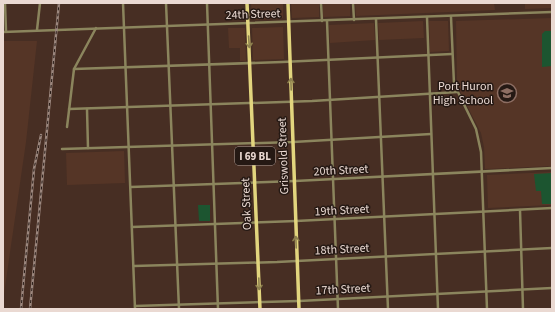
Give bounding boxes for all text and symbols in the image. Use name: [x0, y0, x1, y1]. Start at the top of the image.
street label: 24th Street: [225, 5, 281, 24]
one-way arrow: [245, 35, 252, 48]
one-way arrow: [287, 78, 295, 91]
place label: Port Huron High School: [433, 78, 493, 109]
school or university icon: Port Huron High School: [496, 82, 518, 104]
street label: Griswold Street: [274, 117, 293, 195]
road number: I 69 BL: [235, 147, 275, 165]
street label: 20th Street: [313, 161, 369, 180]
street label: Oak Street: [237, 177, 256, 230]
street label: 19th Street: [314, 201, 370, 220]
one-way arrow: [293, 236, 300, 249]
street label: 18th Street: [314, 240, 370, 259]
one-way arrow: [256, 277, 263, 290]
street label: 17th Street: [315, 280, 371, 299]

